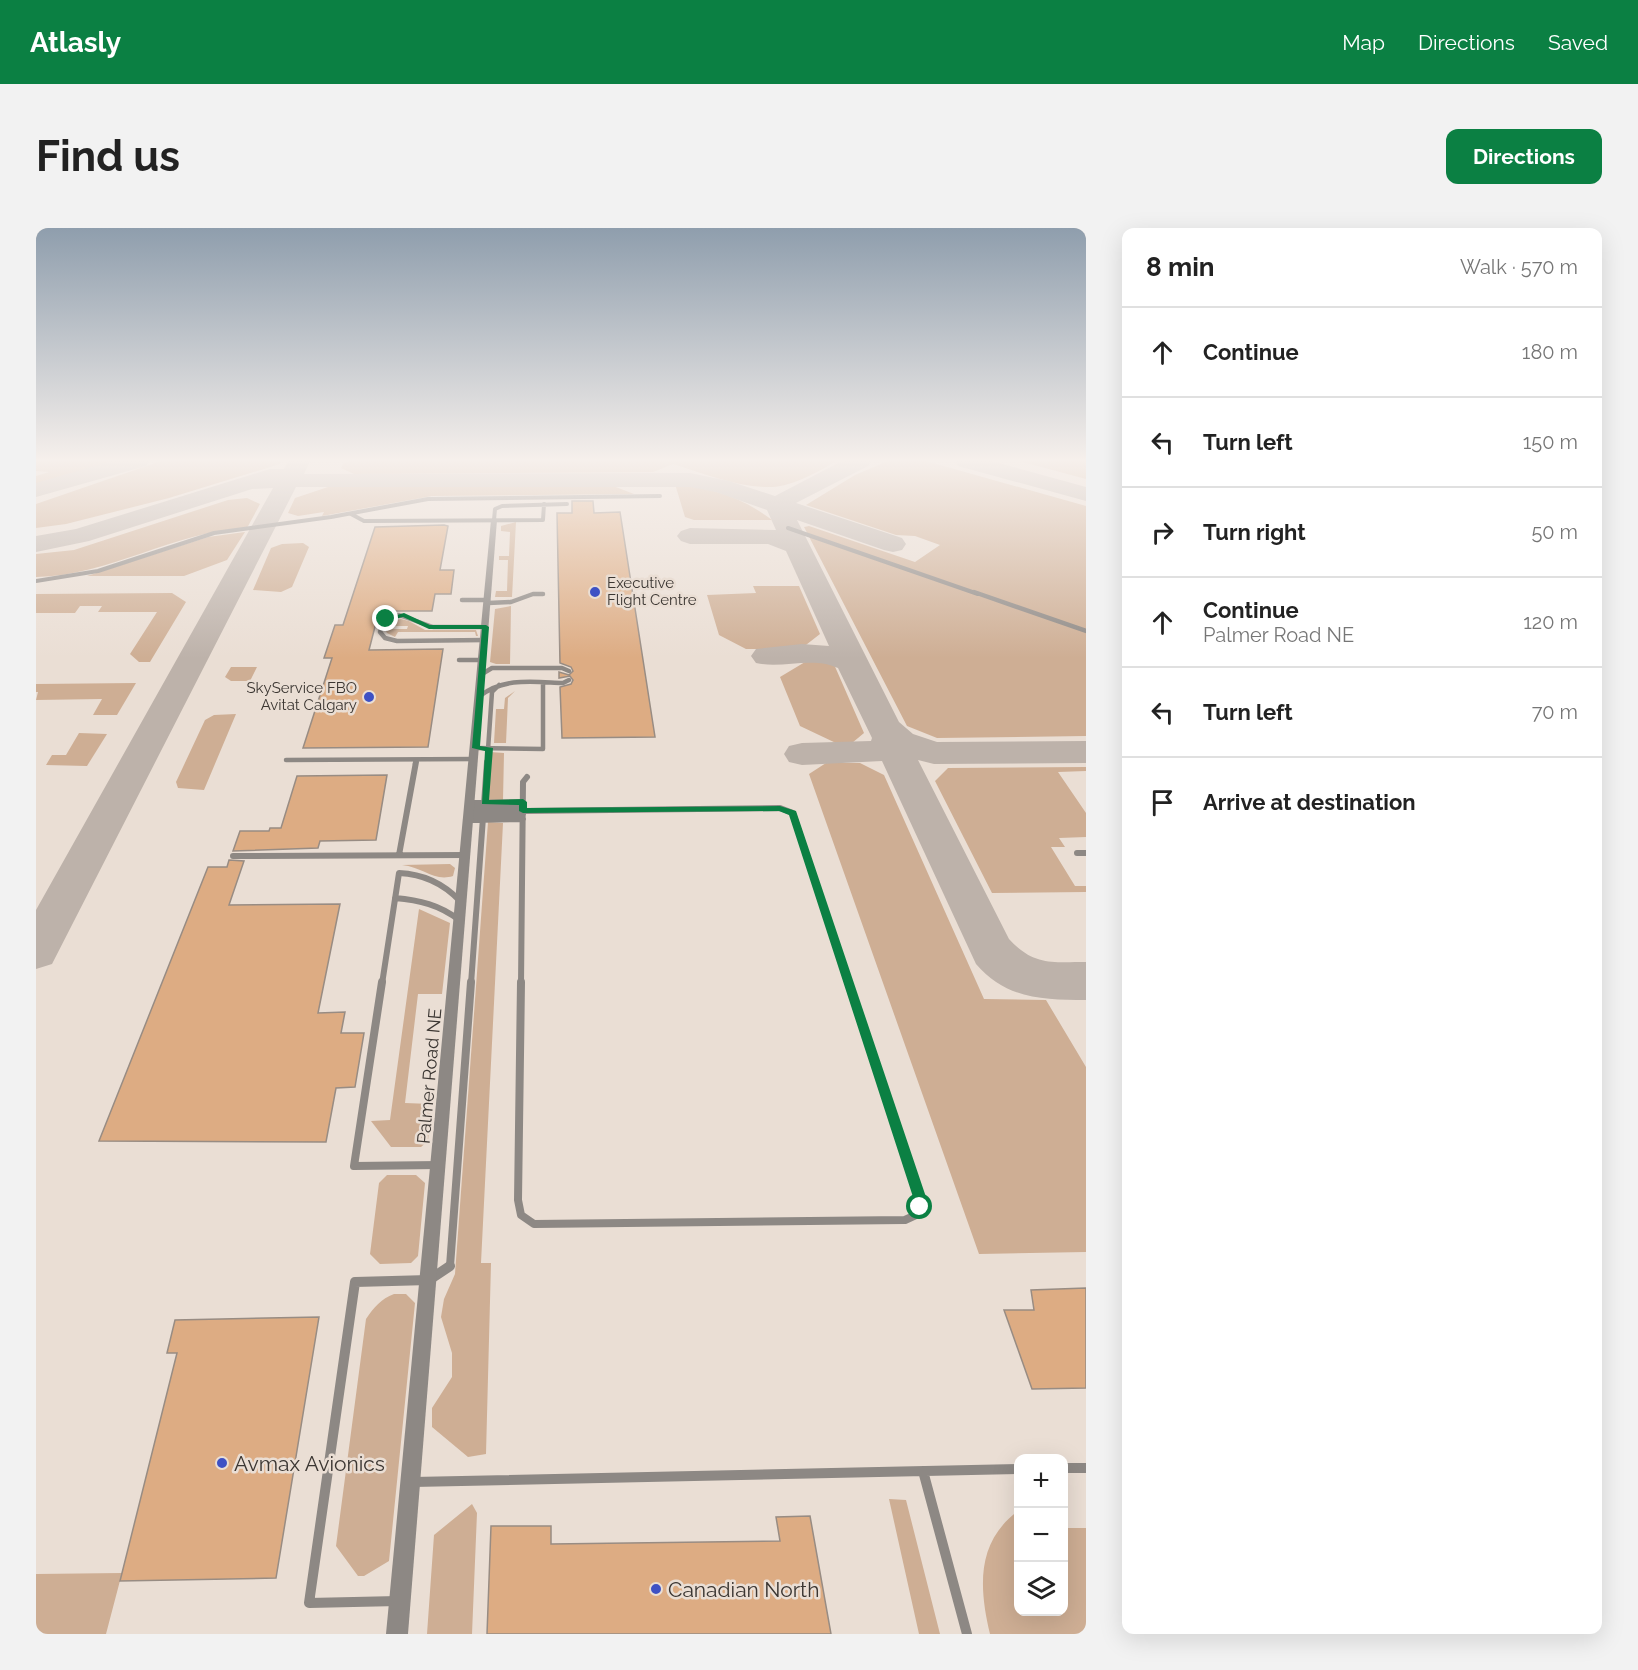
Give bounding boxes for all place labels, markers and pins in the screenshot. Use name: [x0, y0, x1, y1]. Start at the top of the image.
place label: Executive Flight Centre: [607, 574, 697, 609]
marker: Executive Flight Centre: [588, 585, 602, 599]
place label: SkyService FBO Avitat Calgary: [246, 679, 357, 714]
marker: SkyService FBO Avitat Calgary: [362, 690, 376, 704]
place label: Avmax Avionics: [234, 1451, 385, 1476]
marker: Avmax Avionics: [215, 1456, 229, 1470]
place label: Canadian North: [668, 1577, 819, 1602]
marker: Canadian North: [649, 1582, 663, 1596]

